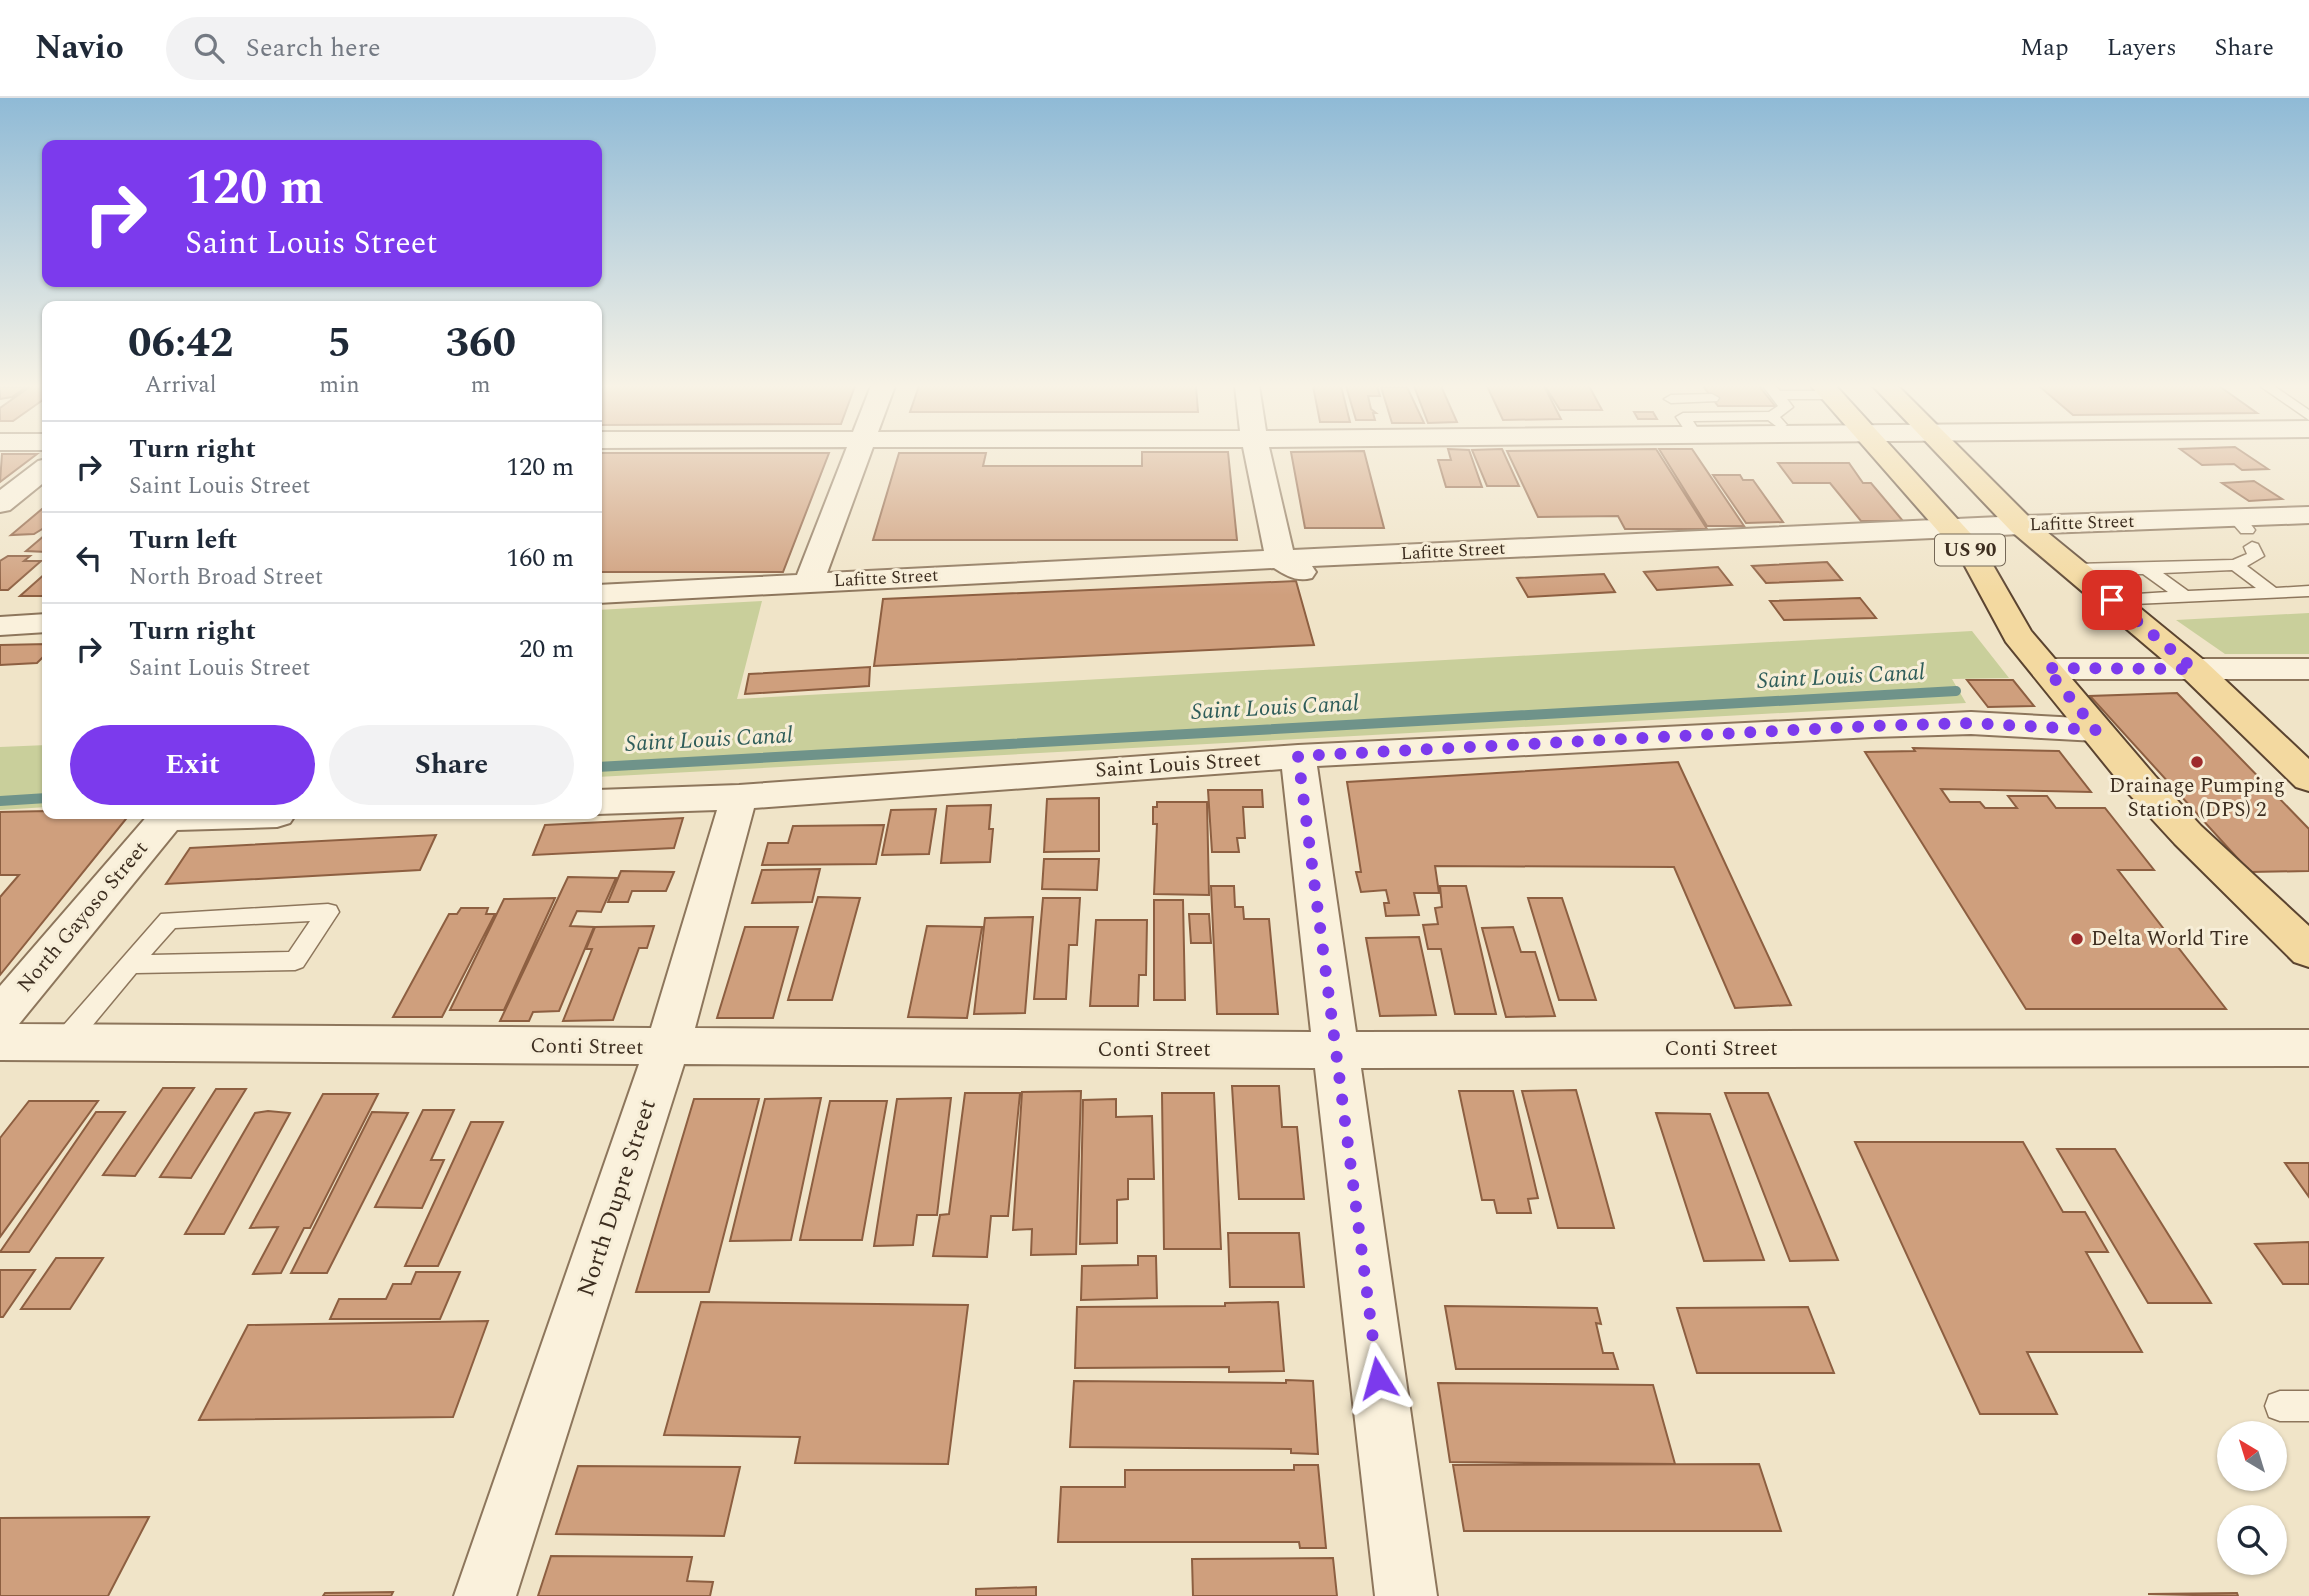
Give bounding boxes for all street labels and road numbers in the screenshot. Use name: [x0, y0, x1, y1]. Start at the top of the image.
street label: Lafitte Street: [2029, 508, 2135, 538]
road number: US 90: [1935, 534, 2005, 565]
street label: Lafitte Street: [1400, 535, 1506, 567]
street label: Lafitte Street: [833, 562, 939, 594]
street label: Saint Louis Street: [1094, 743, 1262, 787]
street label: North Gayoso Street: [10, 834, 156, 1000]
street label: Conti Street: [530, 1030, 644, 1064]
street label: Conti Street: [1664, 1033, 1778, 1065]
street label: Conti Street: [1097, 1034, 1211, 1066]
street label: North Dupre Street: [568, 1095, 666, 1301]

